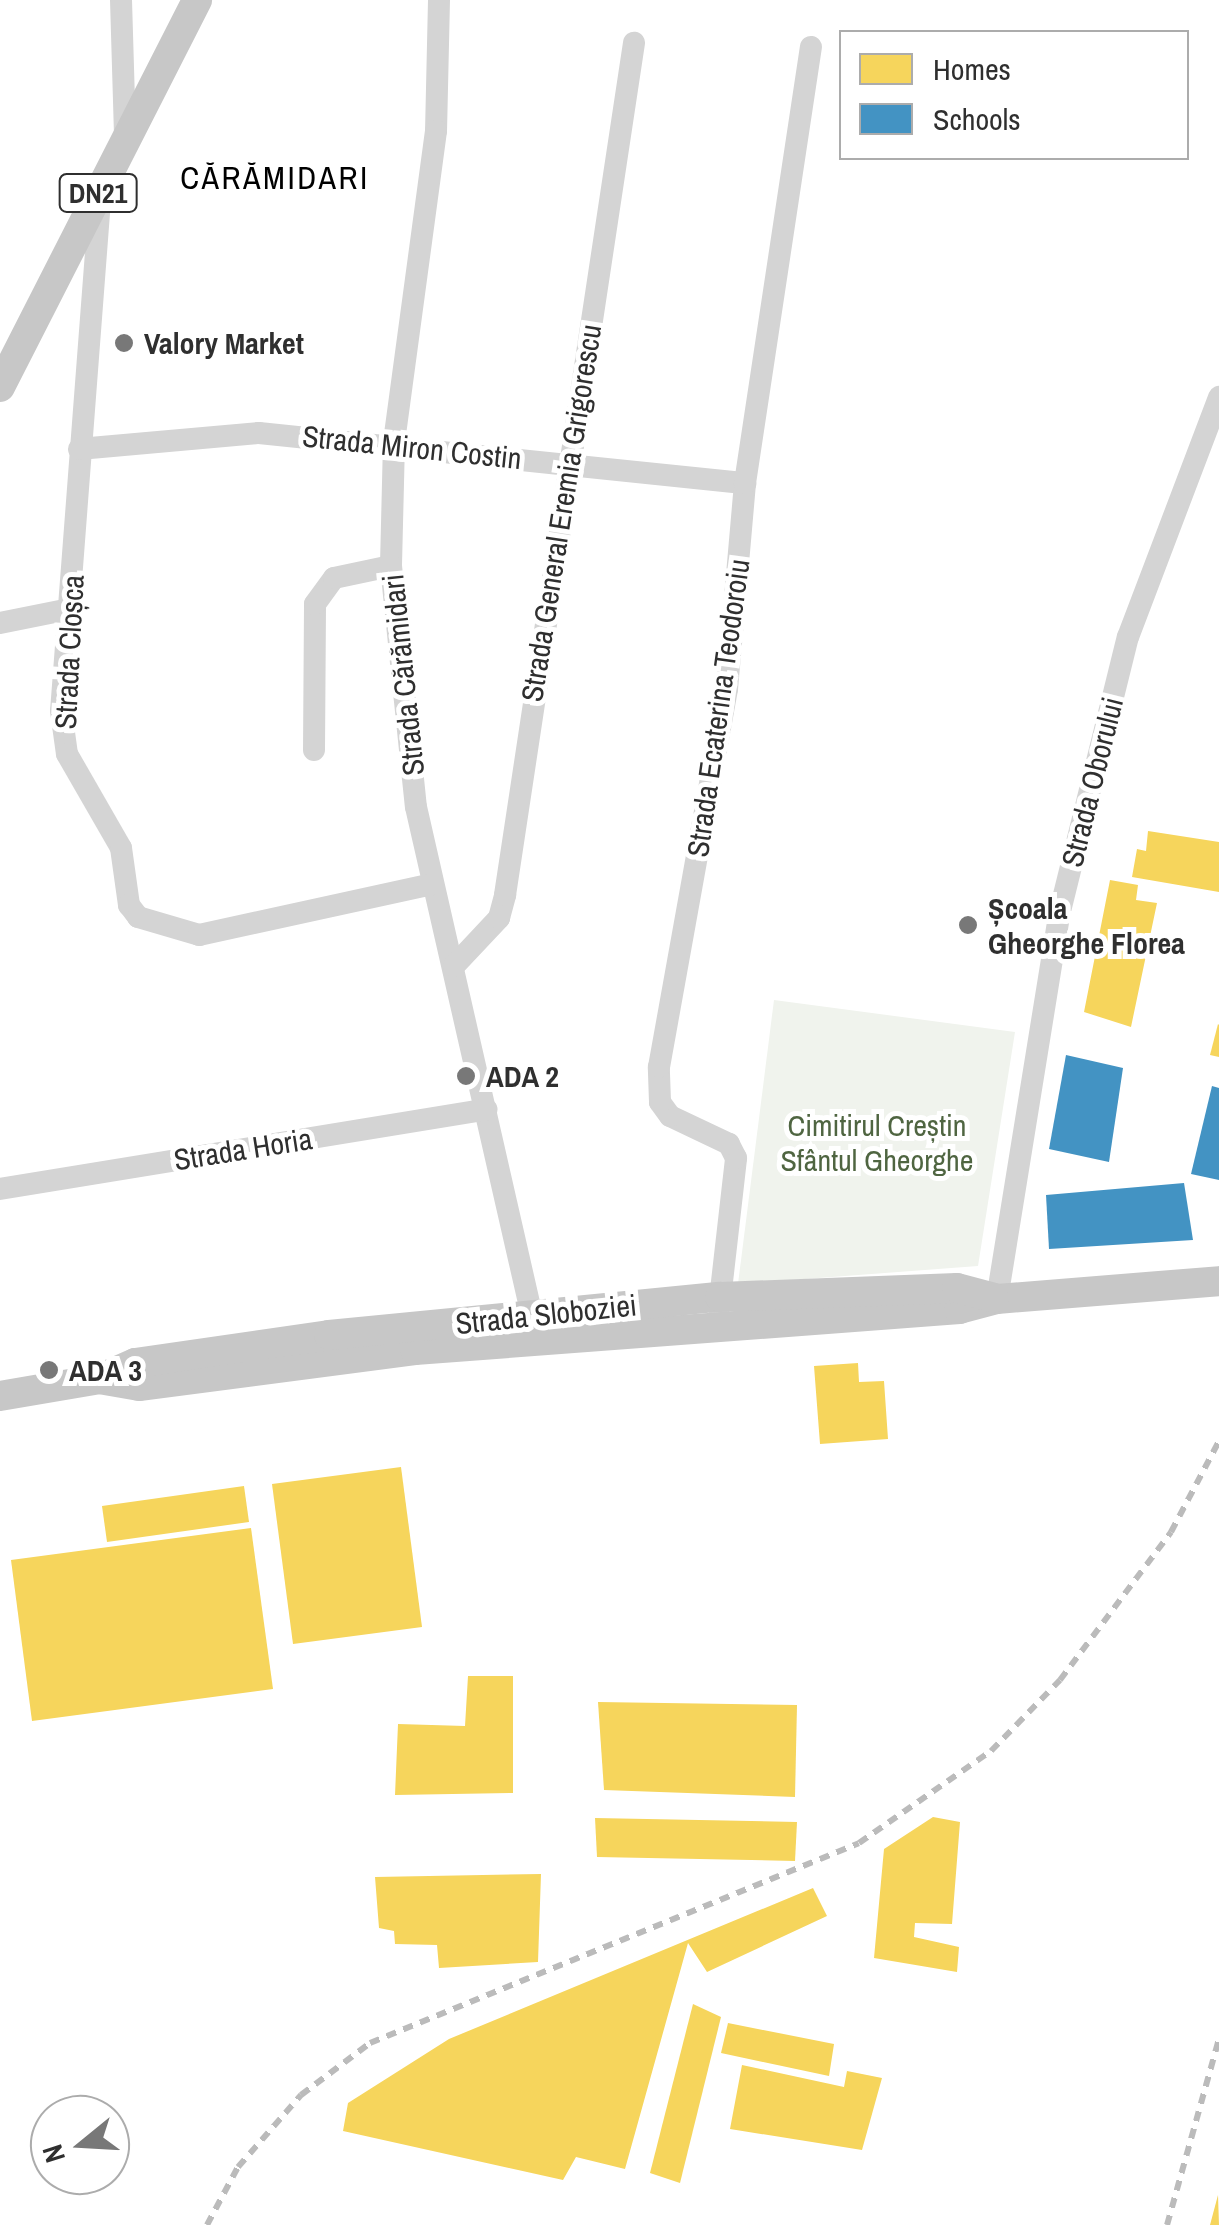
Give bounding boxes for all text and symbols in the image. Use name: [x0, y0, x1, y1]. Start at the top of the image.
legend: [839, 30, 1189, 160]
text: Homes: [933, 49, 1011, 89]
text: Schools: [933, 99, 1021, 139]
district label: CĂRĂMIDARI: [180, 159, 370, 197]
road number: DN21: [58, 170, 138, 216]
street label: Strada General Eremia Grigorescu: [513, 322, 609, 704]
place label: Valory Market: [144, 325, 304, 361]
marker: Valory Market: [113, 332, 135, 354]
street label: Strada Miron Costin: [301, 418, 523, 476]
street label: Strada Ecaterina Teodoroiu: [679, 557, 757, 859]
street label: Strada Cărămidari: [375, 572, 431, 778]
street label: Strada Cloșca: [47, 574, 91, 730]
street label: Strada Oborului: [1054, 693, 1130, 871]
place label: Școala Gheorghe Florea: [988, 890, 1185, 960]
marker: Școala Gheorghe Florea: [957, 914, 979, 936]
place label: ADA 2: [486, 1058, 560, 1094]
marker: ADA 2: [455, 1065, 477, 1087]
park label: Cimitirul Creștin Sfântul Gheorghe: [781, 1107, 973, 1178]
street label: Strada Horia: [171, 1120, 315, 1178]
street label: Strada Sloboziei: [454, 1287, 638, 1341]
place label: ADA 3: [69, 1352, 143, 1388]
marker: ADA 3: [38, 1359, 60, 1381]
north arrow: [30, 2095, 130, 2195]
text: N: [33, 2140, 74, 2167]

